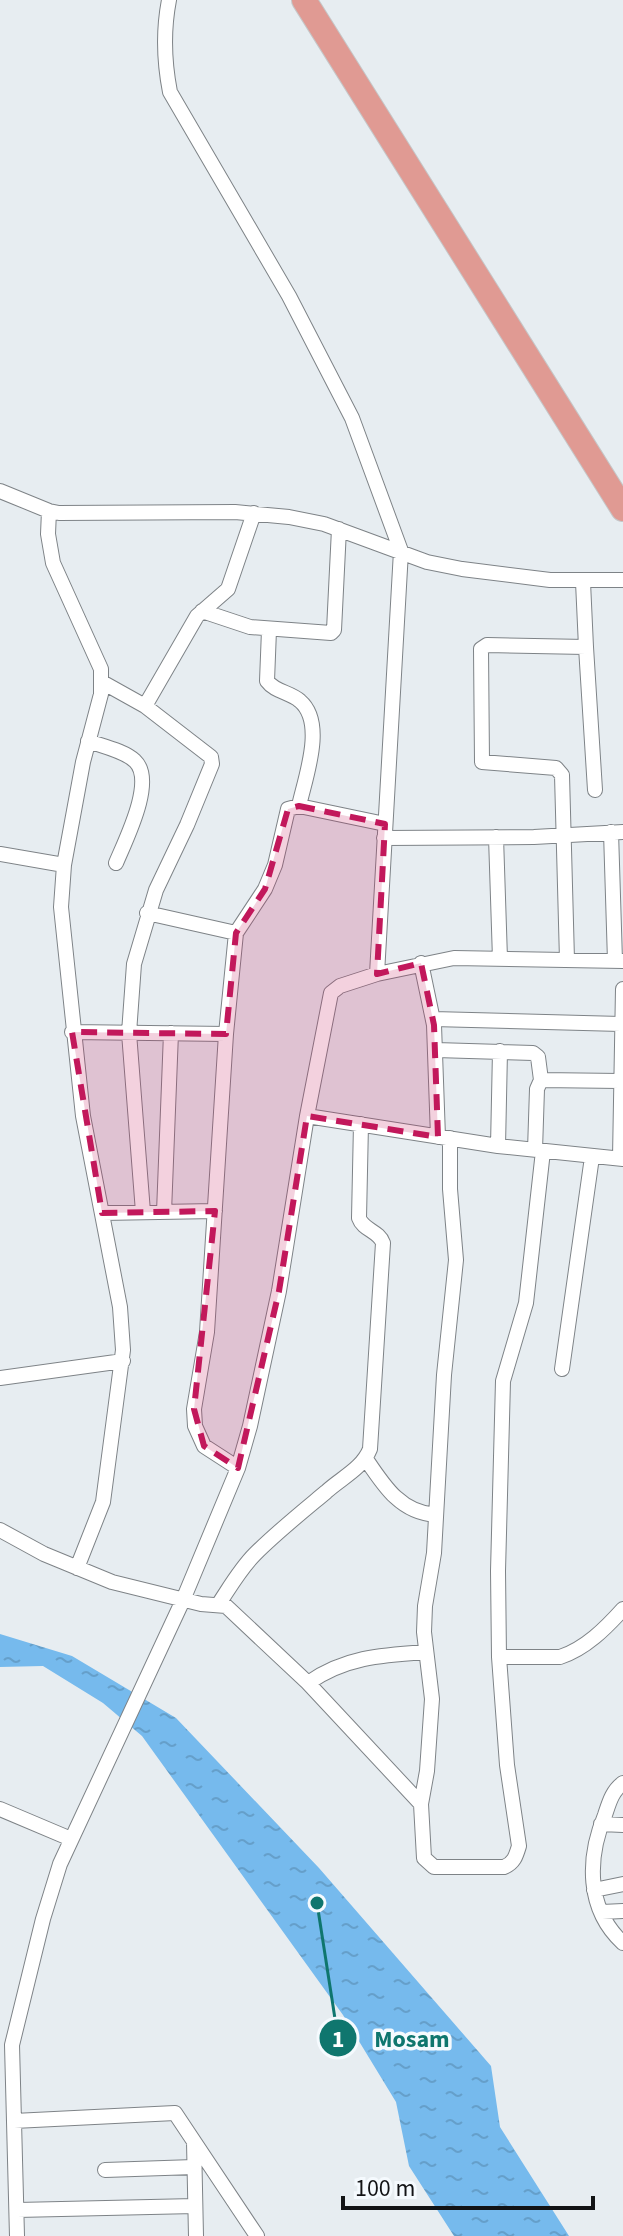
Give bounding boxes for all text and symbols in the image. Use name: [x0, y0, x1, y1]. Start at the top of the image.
callout: Mosam: [318, 2014, 465, 2062]
text: 1: [332, 2022, 344, 2057]
text: Mosam: [374, 2022, 450, 2057]
scale bar: [343, 2160, 593, 2210]
text: 100 m: [355, 2171, 415, 2206]

